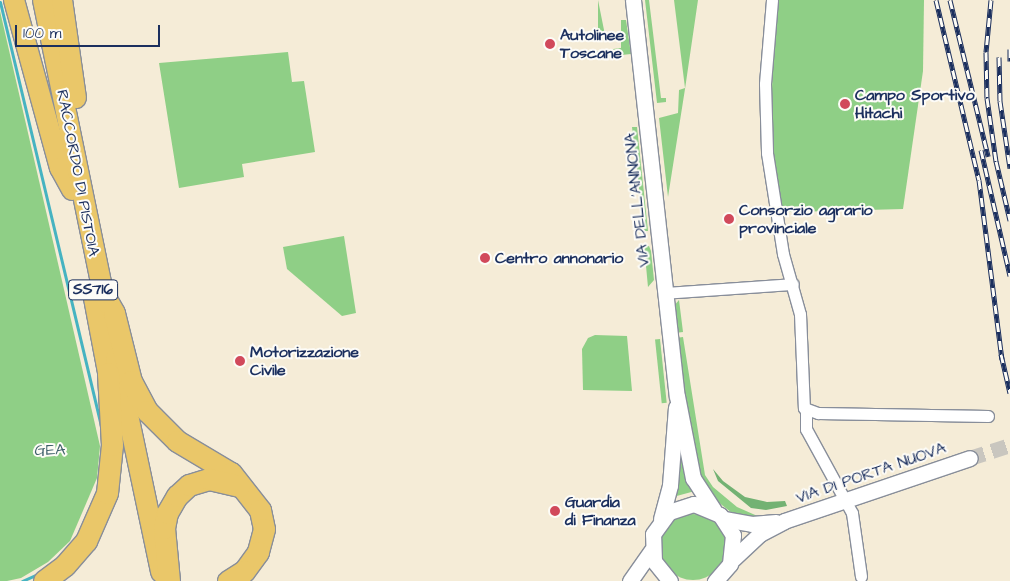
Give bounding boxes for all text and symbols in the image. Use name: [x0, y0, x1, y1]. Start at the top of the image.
scale bar: [18, 15, 162, 47]
text: 100 m: [23, 23, 62, 44]
place label: Autolinee Toscane: [560, 25, 624, 63]
marker: Autolinee Toscane: [544, 38, 556, 50]
place label: Campo Sportivo Hitachi: [855, 85, 974, 123]
street label: RACCORDO DI PISTOIA: [52, 88, 104, 258]
marker: Campo Sportivo Hitachi: [839, 98, 851, 110]
street label: VIA DELL'ANNONA: [620, 132, 654, 268]
place label: Consorzio agrario provinciale: [739, 200, 873, 238]
marker: Consorzio agrario provinciale: [723, 213, 735, 225]
place label: Centro annonario: [495, 248, 623, 268]
marker: Centro annonario: [479, 252, 491, 264]
road number: SS716: [68, 278, 118, 302]
place label: Motorizzazione Civile: [250, 342, 359, 380]
marker: Motorizzazione Civile: [234, 355, 246, 367]
street label: VIA DI PORTA NUOVA: [794, 438, 948, 508]
park label: GEA: [35, 440, 65, 460]
place label: Guardia di Finanza: [565, 492, 636, 530]
marker: Guardia di Finanza: [549, 505, 561, 517]

